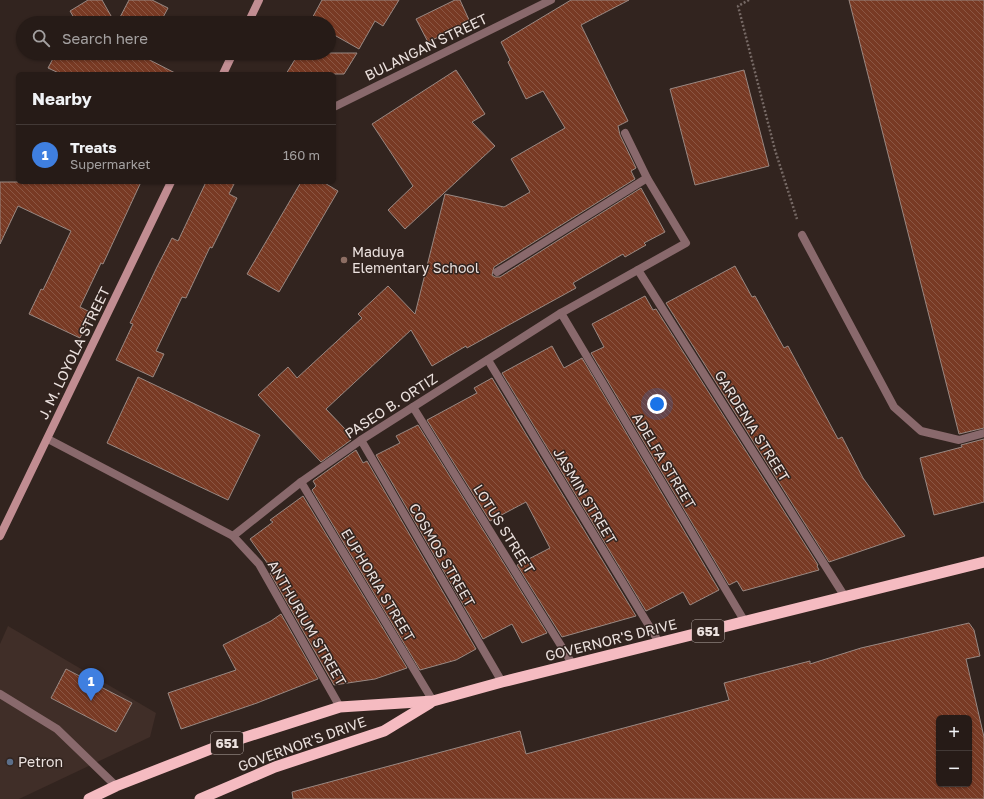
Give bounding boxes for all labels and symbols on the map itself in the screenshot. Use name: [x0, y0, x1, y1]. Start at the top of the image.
street label: BULANGAN STREET: [362, 9, 490, 84]
place label: Maduya Elementary School: [352, 243, 479, 276]
marker: Maduya Elementary School: [339, 255, 349, 265]
street label: J. M. LOYOLA STREET: [34, 283, 113, 422]
street label: GARDENIA STREET: [711, 367, 794, 485]
street label: PASEO B. ORTIZ: [341, 369, 440, 442]
your location: [647, 394, 667, 414]
street label: ADELFA STREET: [629, 410, 700, 512]
street label: JASMIN STREET: [550, 445, 621, 547]
street label: LOTUS STREET: [470, 481, 539, 577]
street label: COSMOS STREET: [406, 500, 479, 610]
street label: EUPHORIA STREET: [338, 525, 419, 645]
street label: ANTHURIUM STREET: [265, 557, 350, 689]
street label: GOVERNOR'S DRIVE: [543, 615, 678, 664]
road number: 651: [692, 620, 724, 642]
pin: 1: [78, 668, 104, 701]
street label: GOVERNOR'S DRIVE: [235, 712, 368, 775]
road number: 651: [211, 732, 243, 754]
place label: Petron: [18, 753, 63, 770]
marker: Petron: [5, 757, 15, 767]

